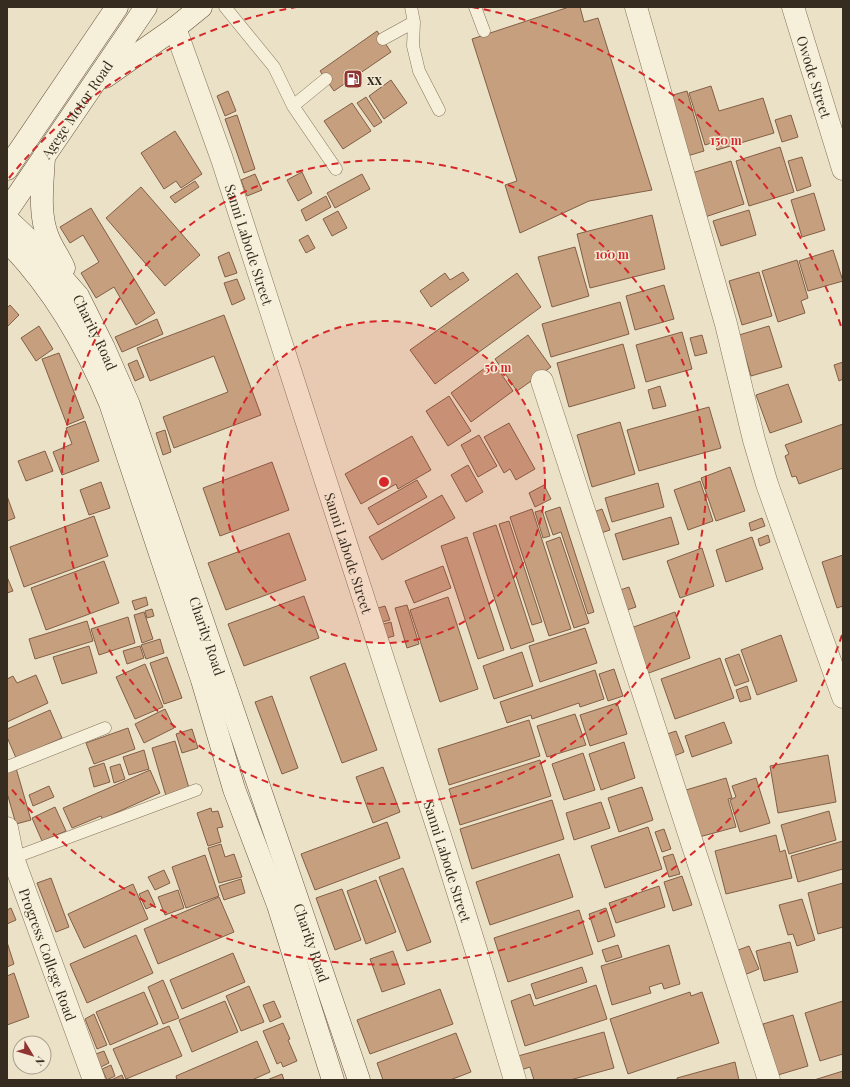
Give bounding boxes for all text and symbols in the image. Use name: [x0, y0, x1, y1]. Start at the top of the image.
street label: Owode Street: [793, 33, 836, 121]
street label: Agege Motor Road: [36, 57, 116, 163]
fuel station icon: xx: [342, 68, 364, 90]
place label: xx: [367, 70, 383, 89]
text: 150 m: [710, 132, 742, 148]
street label: Sanni Labode Street: [221, 182, 278, 308]
text: 100 m: [595, 246, 629, 262]
street label: Charity Road: [69, 291, 122, 373]
text: 50 m: [485, 359, 512, 375]
centre of rings: [377, 475, 391, 489]
street label: Sanni Labode Street: [321, 490, 378, 617]
street label: Charity Road: [185, 594, 230, 678]
street label: Sanni Labode Street: [420, 798, 476, 925]
street label: Progress College Road: [15, 885, 81, 1023]
street label: Charity Road: [290, 900, 334, 984]
north arrow: [12, 1035, 52, 1075]
text: N: [32, 1054, 49, 1069]

